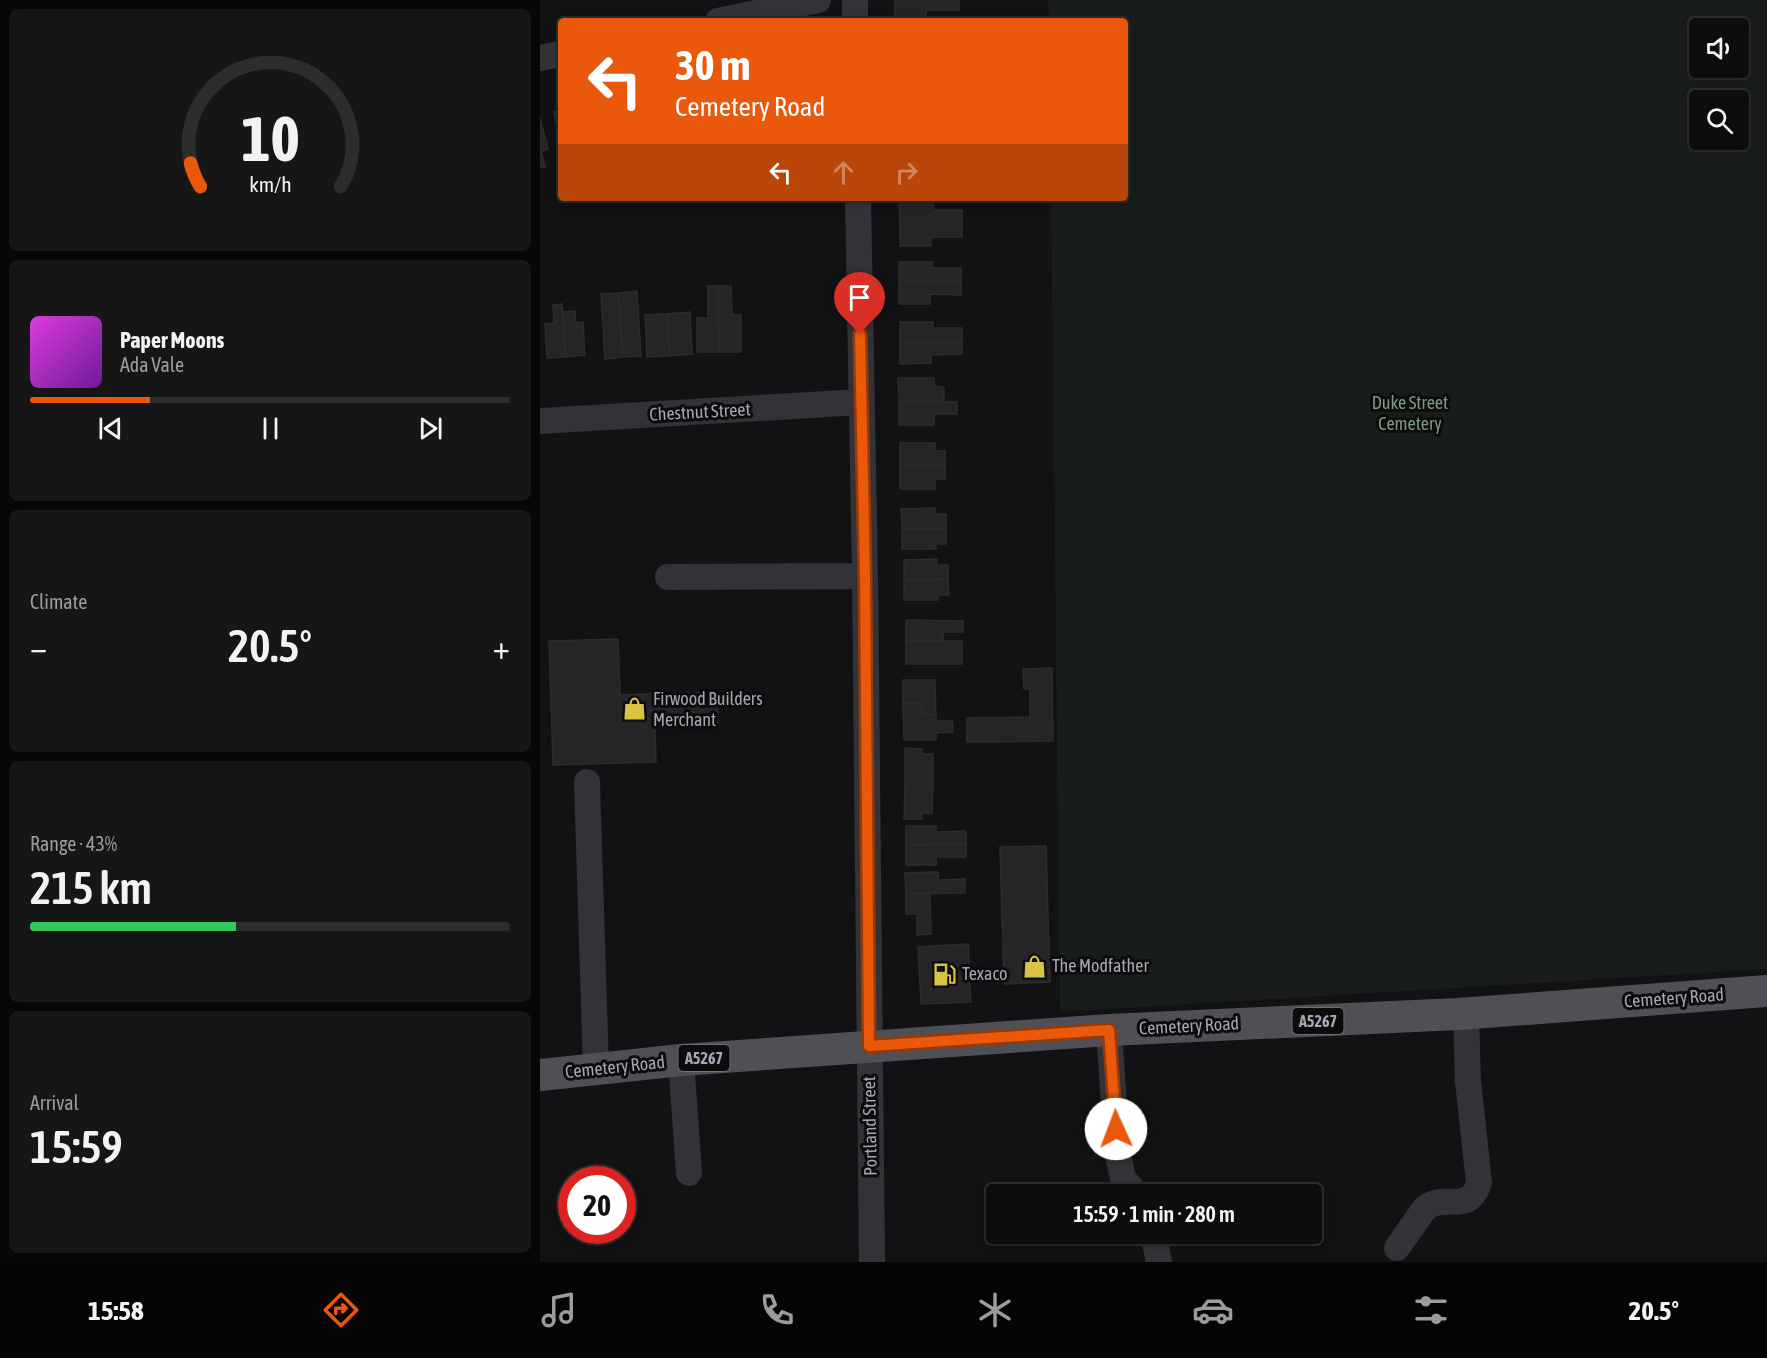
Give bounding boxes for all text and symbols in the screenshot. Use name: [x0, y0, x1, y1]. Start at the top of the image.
map controls: [1689, 18, 1749, 150]
button: sound: [1689, 18, 1749, 78]
text: 30 m: [675, 41, 750, 89]
icon: left: [576, 42, 654, 120]
button: search: [1689, 90, 1749, 150]
text: Cemetery Road: [675, 91, 825, 122]
text: 10: [241, 103, 299, 174]
icon: left: [764, 156, 797, 189]
icon: ahead: [827, 156, 860, 189]
icon: right: [890, 156, 923, 189]
text: km/h: [249, 172, 291, 197]
pin: [834, 272, 885, 334]
icon: arrive: [843, 281, 876, 314]
text: Paper Moons: [120, 327, 224, 353]
text: Ada Vale: [120, 353, 184, 376]
park label: Duke Street Cemetery: [1372, 392, 1448, 434]
street label: Chestnut Street: [649, 398, 751, 425]
icon: previous: [94, 412, 127, 445]
icon: pause: [254, 412, 287, 445]
icon: next: [414, 412, 447, 445]
text: Climate: [30, 590, 87, 613]
text: 20.5°: [228, 620, 312, 672]
text: −: [30, 628, 47, 666]
text: +: [493, 628, 510, 666]
place label: Firwood Builders Merchant: [653, 688, 763, 730]
shop icon: Firwood Builders Merchant: [622, 696, 648, 722]
text: Range · 43%: [30, 832, 117, 855]
text: 215 km: [30, 862, 152, 914]
shop icon: The Modfather: [1021, 953, 1047, 979]
place label: The Modfather: [1052, 955, 1149, 976]
fuel station icon: Texaco: [931, 961, 957, 987]
place label: Texaco: [962, 963, 1008, 984]
street label: Cemetery Road: [1623, 984, 1725, 1011]
road number: A5267: [1292, 1008, 1344, 1034]
street label: Cemetery Road: [1138, 1012, 1240, 1039]
road number: A5267: [678, 1045, 730, 1071]
street label: Cemetery Road: [564, 1051, 666, 1082]
street label: Portland Street: [858, 1076, 881, 1176]
text: Arrival: [30, 1091, 79, 1114]
position arrow: [1084, 1097, 1148, 1161]
text: 15:59: [30, 1121, 123, 1173]
speed limit sign: 20: [558, 1166, 636, 1244]
text: 15:59 · 1 min · 280 m: [1073, 1201, 1235, 1227]
icon: directions: [320, 1289, 362, 1331]
icon: music: [538, 1289, 580, 1331]
icon: phone: [756, 1289, 798, 1331]
icon: climate: [974, 1289, 1016, 1331]
icon: car: [1192, 1289, 1234, 1331]
icon: filters: [1410, 1289, 1452, 1331]
text: 15:58: [88, 1295, 144, 1326]
text: 20.5°: [1629, 1295, 1679, 1326]

